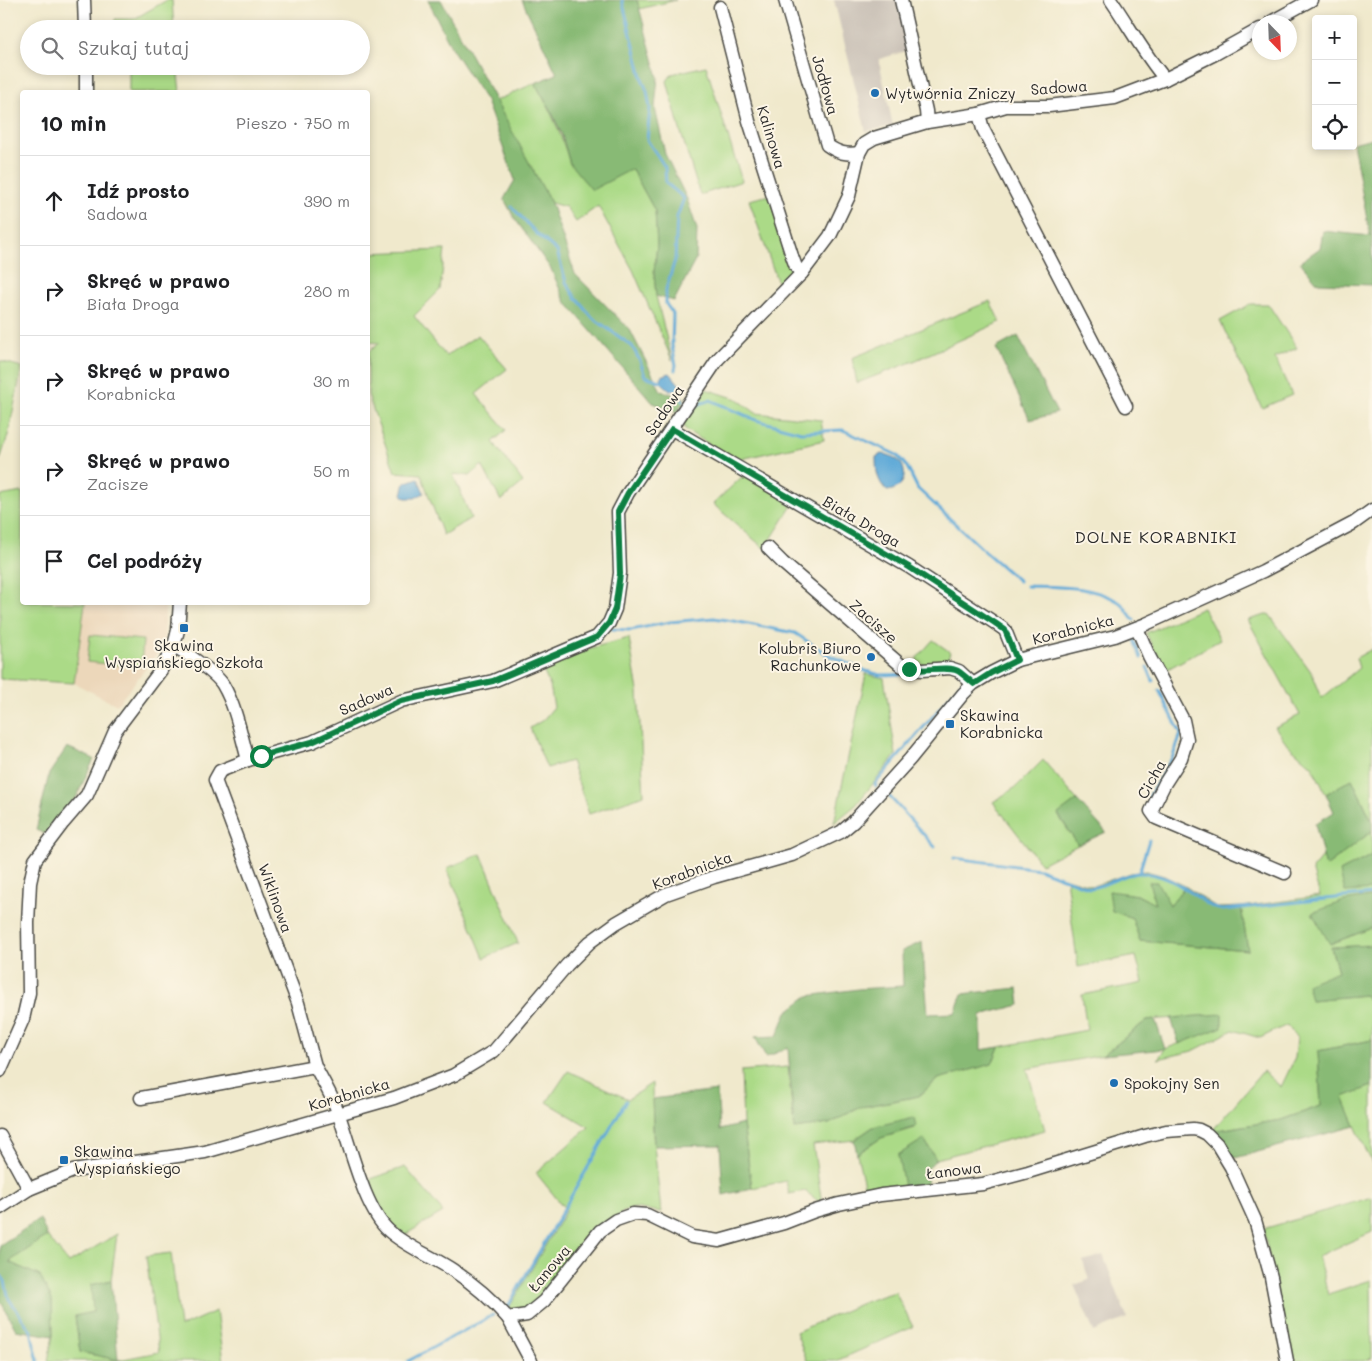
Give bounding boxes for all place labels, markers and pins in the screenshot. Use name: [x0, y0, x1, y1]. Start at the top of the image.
place label: Wytwórnia Zniczy: [885, 83, 1016, 103]
marker: Wytwórnia Zniczy: [869, 87, 881, 99]
marker: Skawina Wyspiańskiego Szkoła: [178, 622, 190, 634]
place label: Skawina Wyspiańskiego Szkoła: [105, 635, 263, 672]
place label: Kolubris Biuro Rachunkowe: [759, 638, 861, 675]
marker: Kolubris Biuro Rachunkowe: [865, 651, 877, 663]
place label: Skawina Korabnicka: [960, 705, 1043, 742]
marker: Skawina Korabnicka: [944, 718, 956, 730]
place label: Spokojny Sen: [1124, 1073, 1219, 1093]
marker: Spokojny Sen: [1108, 1077, 1120, 1089]
place label: Skawina Wyspiańskiego: [74, 1141, 181, 1178]
marker: Skawina Wyspiańskiego: [58, 1154, 70, 1166]

